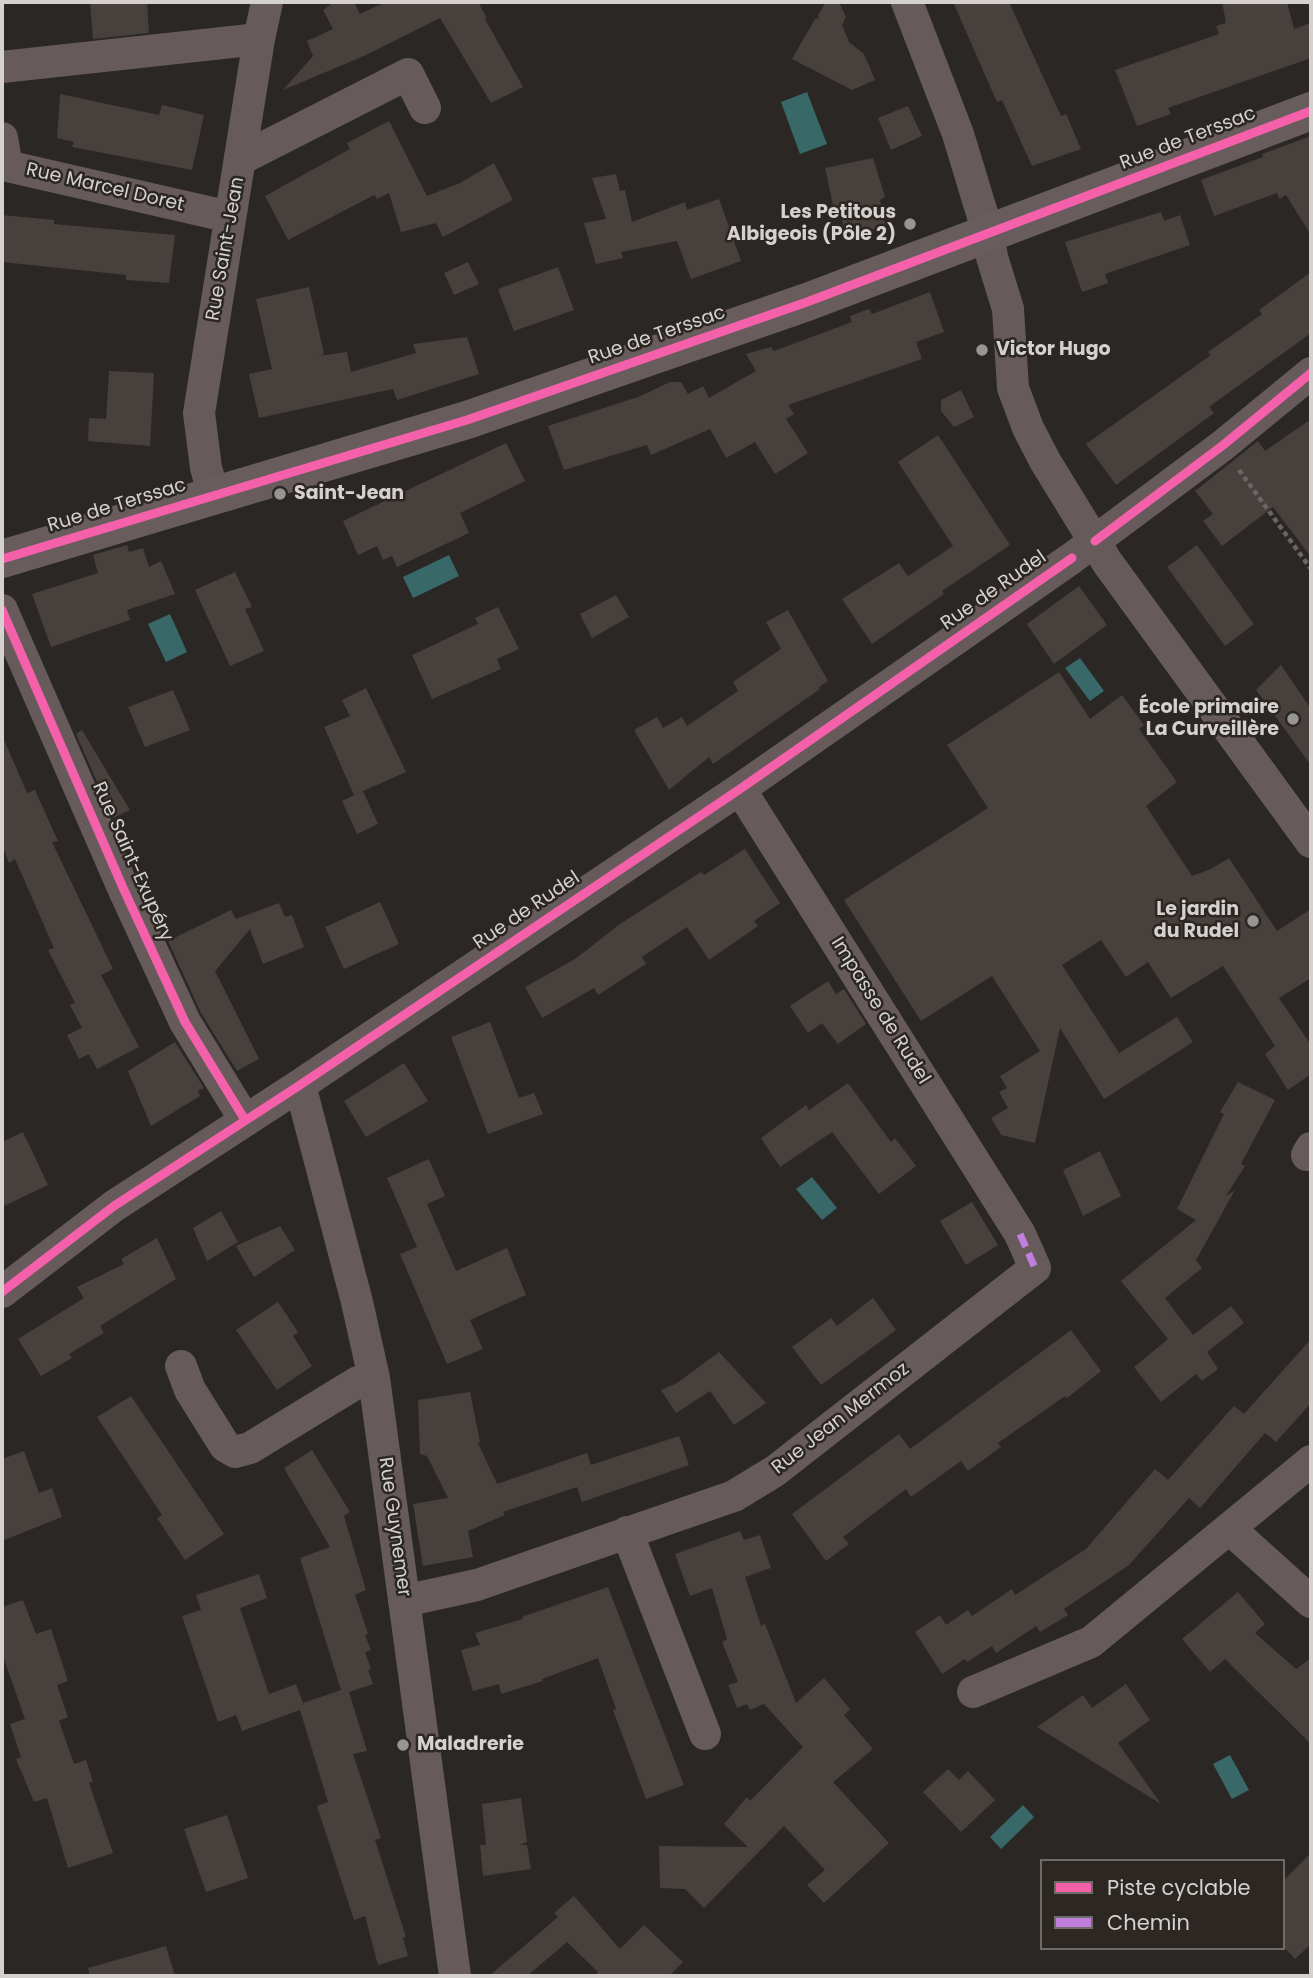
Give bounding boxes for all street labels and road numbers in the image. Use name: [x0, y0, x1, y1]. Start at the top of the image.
street label: Rue de Terssac: [1117, 103, 1259, 175]
street label: Rue Marcel Doret: [24, 159, 186, 217]
street label: Rue Saint-Jean: [202, 175, 250, 323]
street label: Rue de Terssac: [585, 302, 729, 370]
street label: Rue de Terssac: [45, 474, 189, 538]
street label: Rue de Rudel: [937, 546, 1051, 636]
street label: Rue Saint-Exupéry: [87, 779, 177, 945]
street label: Rue de Rudel: [470, 867, 584, 955]
street label: Impasse de Rudel: [825, 933, 935, 1089]
street label: Rue Jean Mermoz: [768, 1358, 914, 1480]
street label: Rue Guynemer: [373, 1456, 415, 1598]

